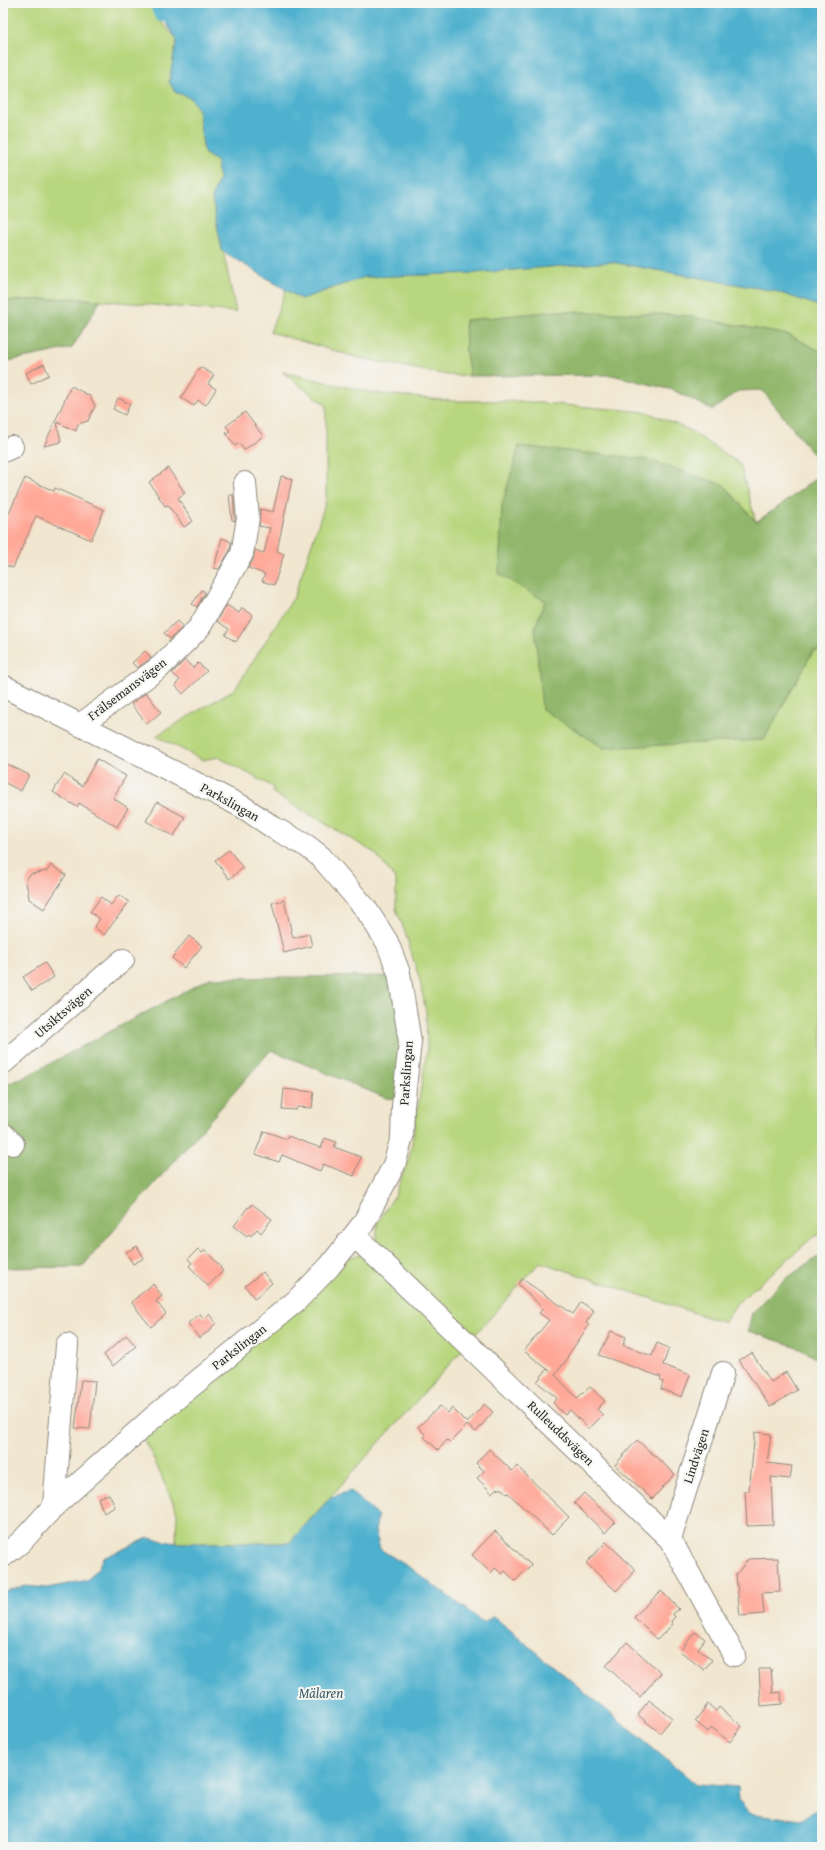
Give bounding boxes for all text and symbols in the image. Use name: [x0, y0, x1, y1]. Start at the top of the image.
street label: Frälsemansvägen: [84, 653, 171, 725]
street label: Parkslingan: [197, 778, 264, 826]
street label: Utsiktsvägen: [30, 981, 96, 1042]
street label: Parkslingan: [394, 1039, 418, 1106]
street label: Parkslingan: [208, 1319, 271, 1374]
street label: Rulleuddsvägen: [523, 1396, 599, 1470]
street label: Lindvägen: [678, 1425, 714, 1486]
water label: Mälaren: [299, 1683, 343, 1703]

